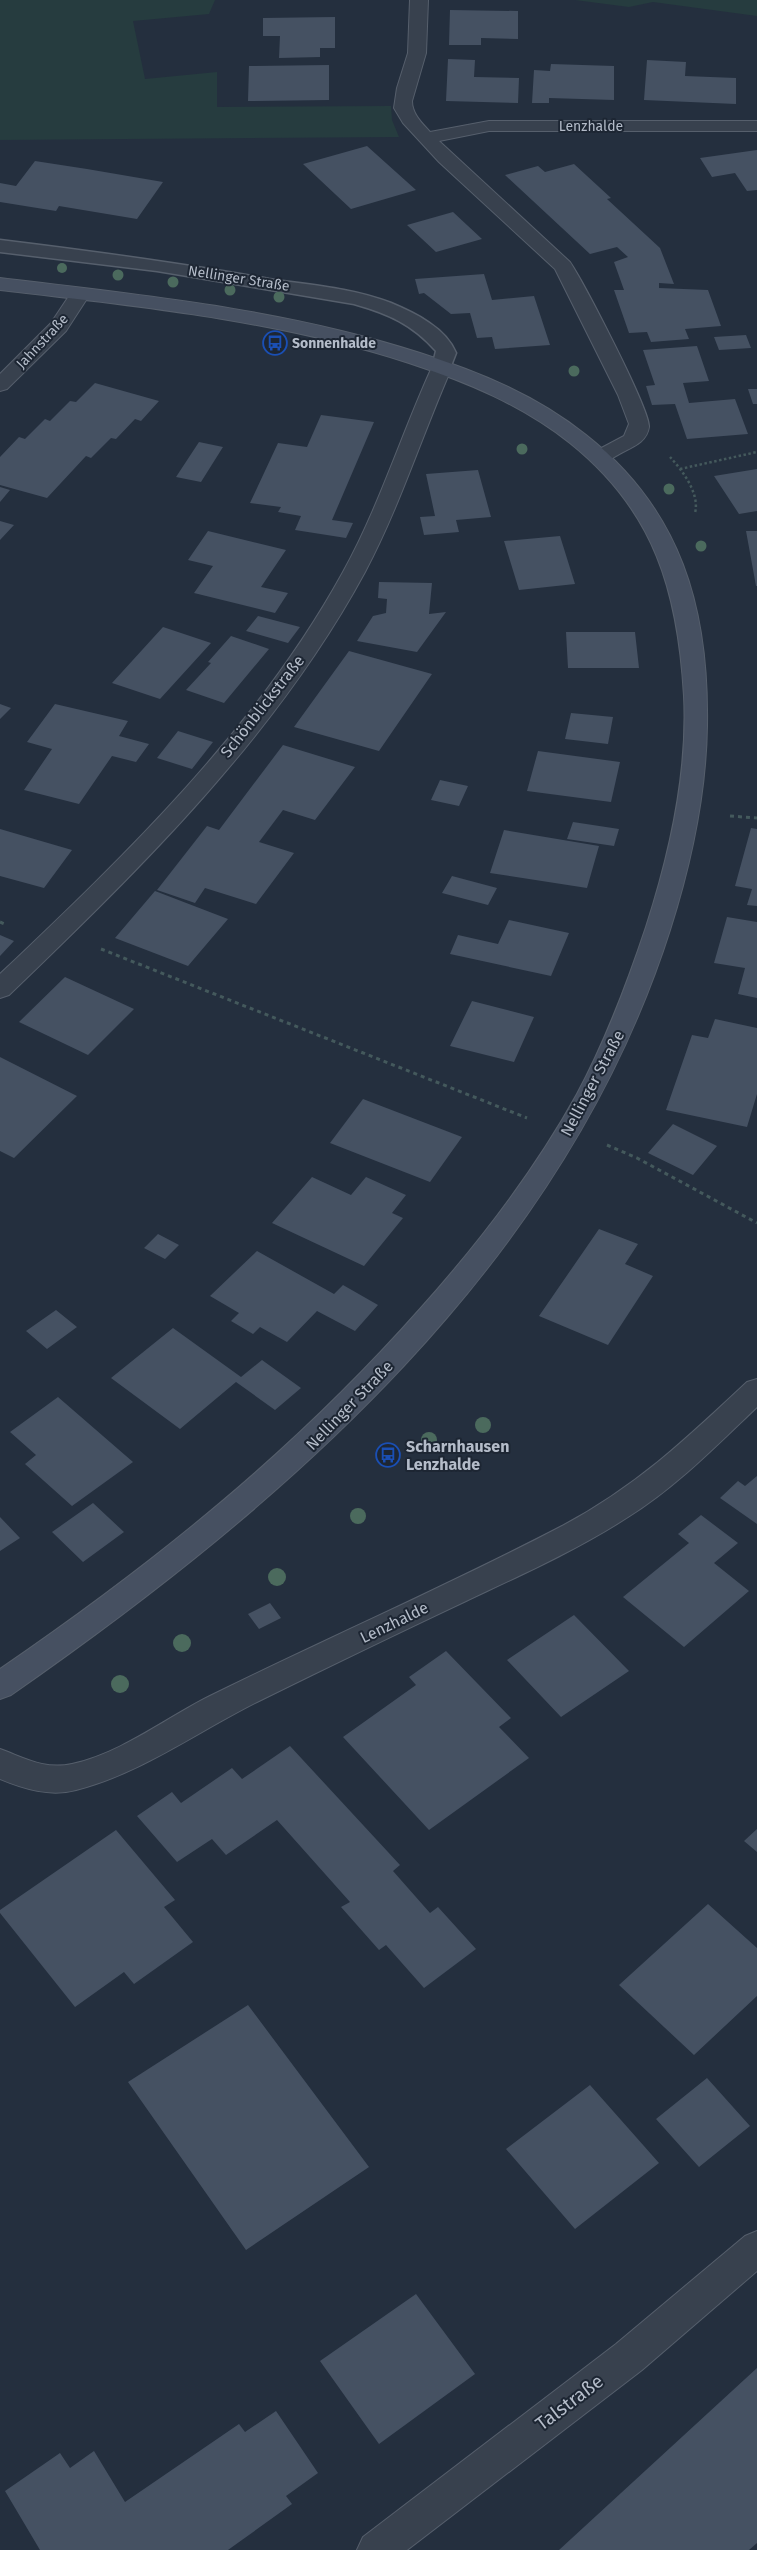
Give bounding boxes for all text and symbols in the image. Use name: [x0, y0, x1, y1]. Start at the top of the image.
street label: Lenzhalde: [559, 118, 623, 135]
street label: Nellinger Straße: [187, 262, 291, 295]
street label: Jahnstraße: [13, 311, 72, 372]
bus stop icon: Sonnenhalde: [262, 330, 288, 356]
place label: Sonnenhalde: [292, 335, 376, 352]
street label: Schönblickstraße: [217, 651, 308, 761]
street label: Nellinger Straße: [557, 1027, 628, 1139]
street label: Nellinger Straße: [302, 1357, 397, 1454]
place label: Scharnhausen Lenzhalde: [406, 1437, 509, 1474]
bus stop icon: Scharnhausen Lenzhalde: [375, 1442, 401, 1468]
street label: Lenzhalde: [357, 1598, 431, 1647]
street label: Talstraße: [531, 2369, 608, 2435]

